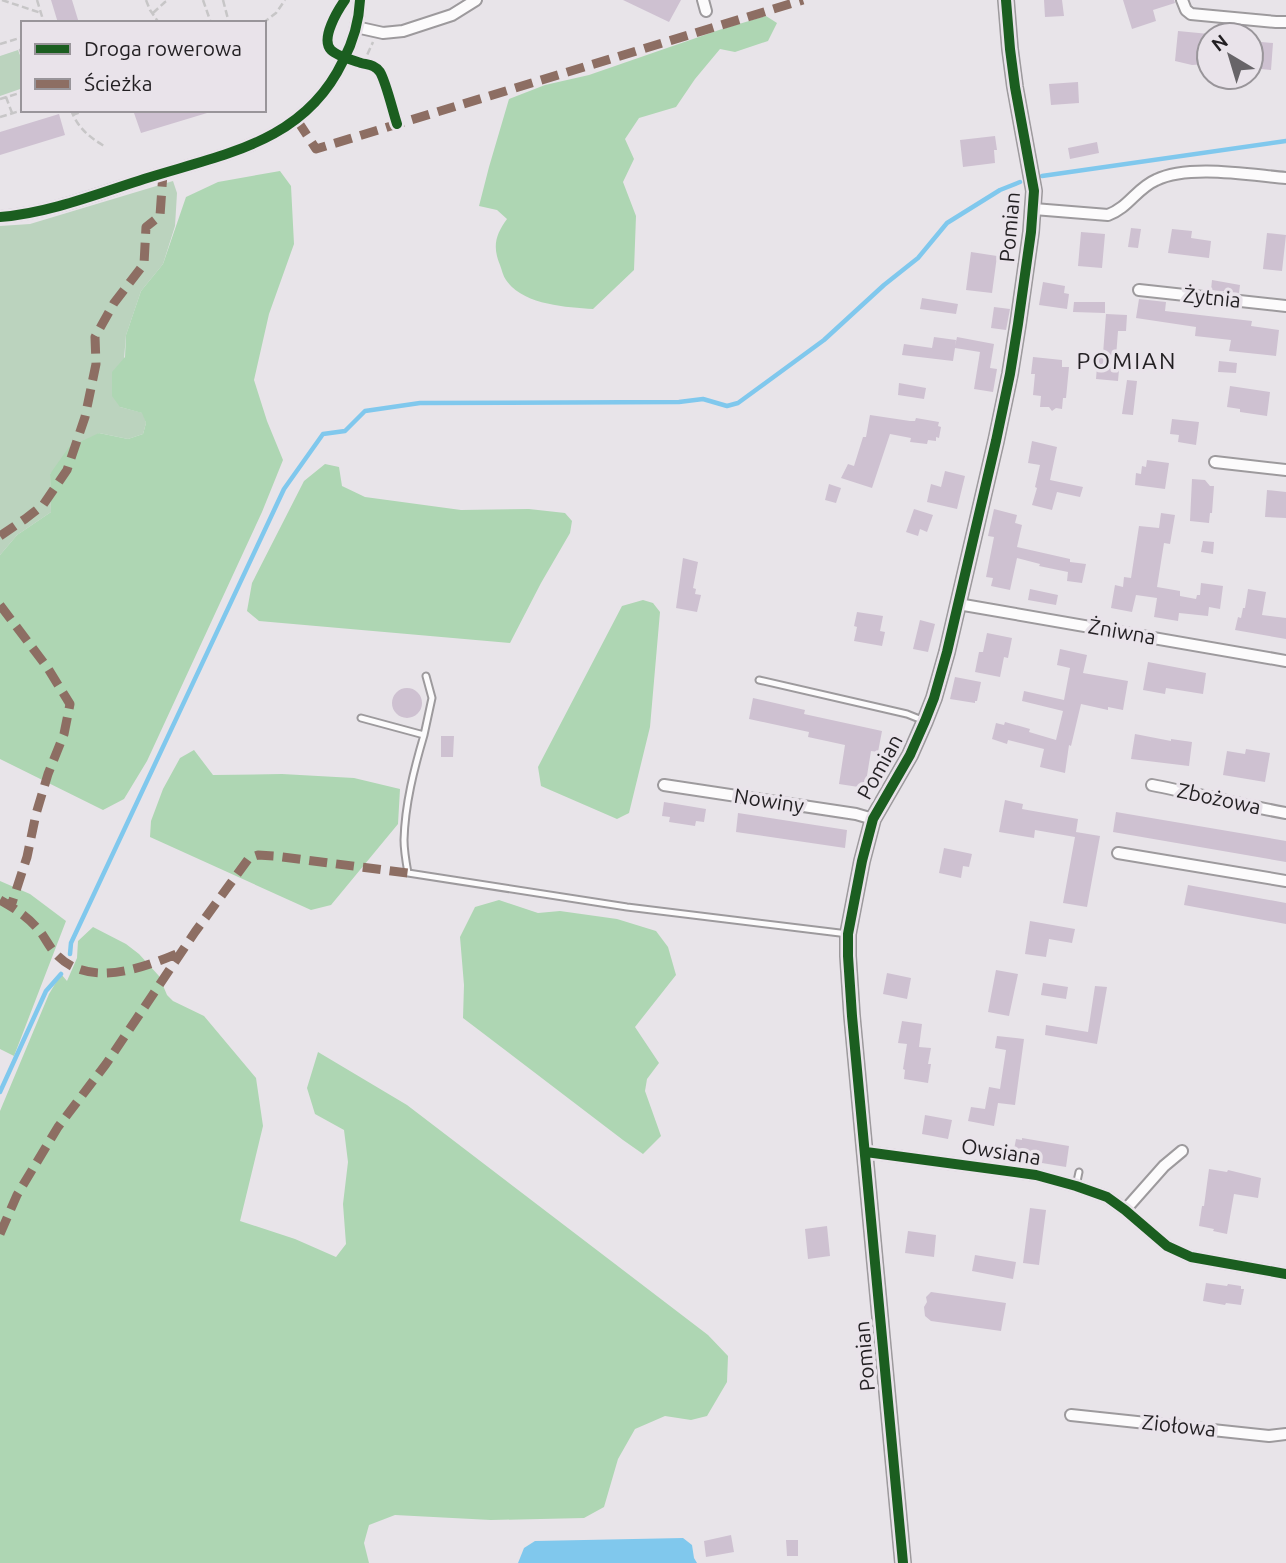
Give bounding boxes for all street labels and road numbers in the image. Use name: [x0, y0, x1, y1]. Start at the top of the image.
street label: Pomian: [994, 191, 1024, 263]
street label: Żytnia: [1182, 282, 1242, 312]
street label: Żniwna: [1087, 613, 1158, 649]
street label: Pomian: [852, 730, 907, 803]
street label: Zbożowa: [1175, 777, 1263, 819]
street label: Nowiny: [732, 783, 806, 817]
street label: Owsiana: [960, 1133, 1043, 1169]
street label: Pomian: [849, 1320, 879, 1392]
street label: Ziołowa: [1141, 1409, 1217, 1441]

